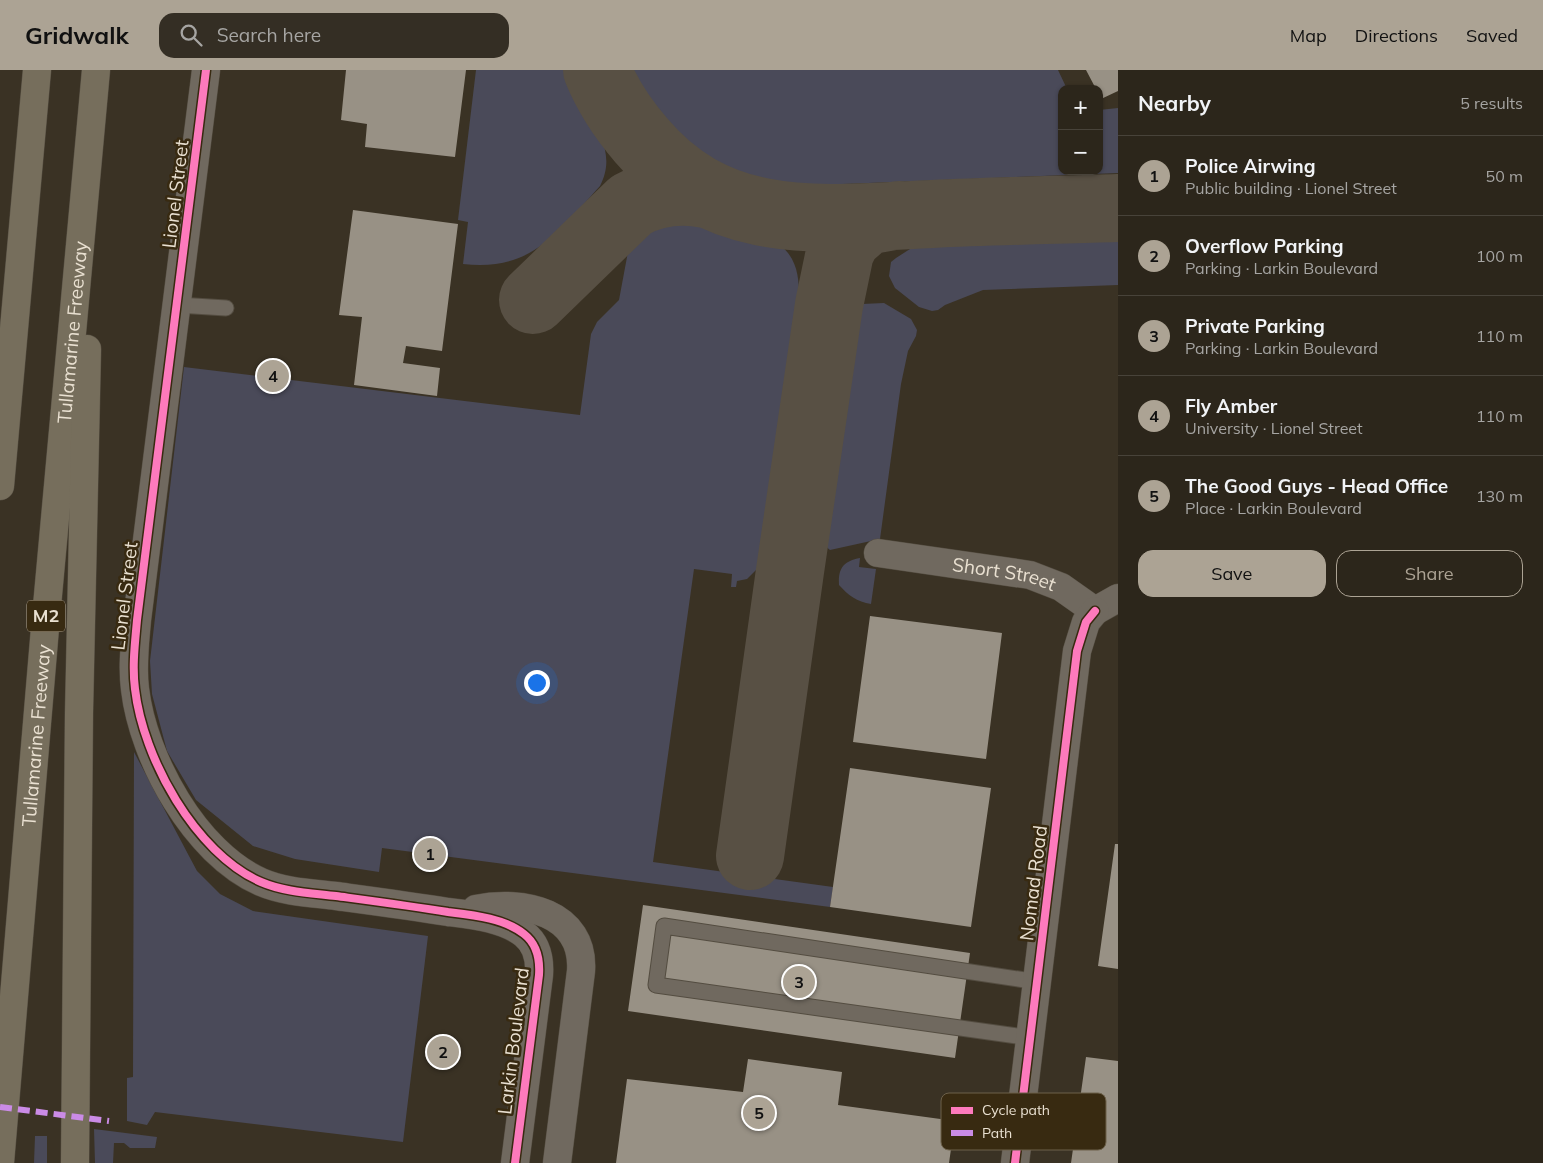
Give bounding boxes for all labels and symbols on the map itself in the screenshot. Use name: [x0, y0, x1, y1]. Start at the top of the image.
street label: Lionel Street: [156, 138, 194, 250]
street label: Tullamarine Freeway: [52, 240, 92, 424]
pin: 4: [257, 357, 289, 395]
street label: Lionel Street: [105, 540, 143, 652]
street label: Short Street: [951, 552, 1060, 596]
road number: M2: [27, 600, 65, 632]
street label: Tullamarine Freeway: [16, 643, 56, 828]
your location: [524, 670, 550, 696]
street label: Nomad Road: [1014, 824, 1052, 942]
pin: 1: [414, 835, 446, 873]
pin: 3: [783, 963, 815, 1001]
street label: Larkin Boulevard: [492, 966, 534, 1116]
pin: 2: [427, 1033, 459, 1071]
legend: [941, 1093, 1106, 1150]
pin: 5: [743, 1094, 775, 1132]
text: Cycle path: [982, 1101, 1050, 1119]
text: Path: [982, 1124, 1012, 1142]

